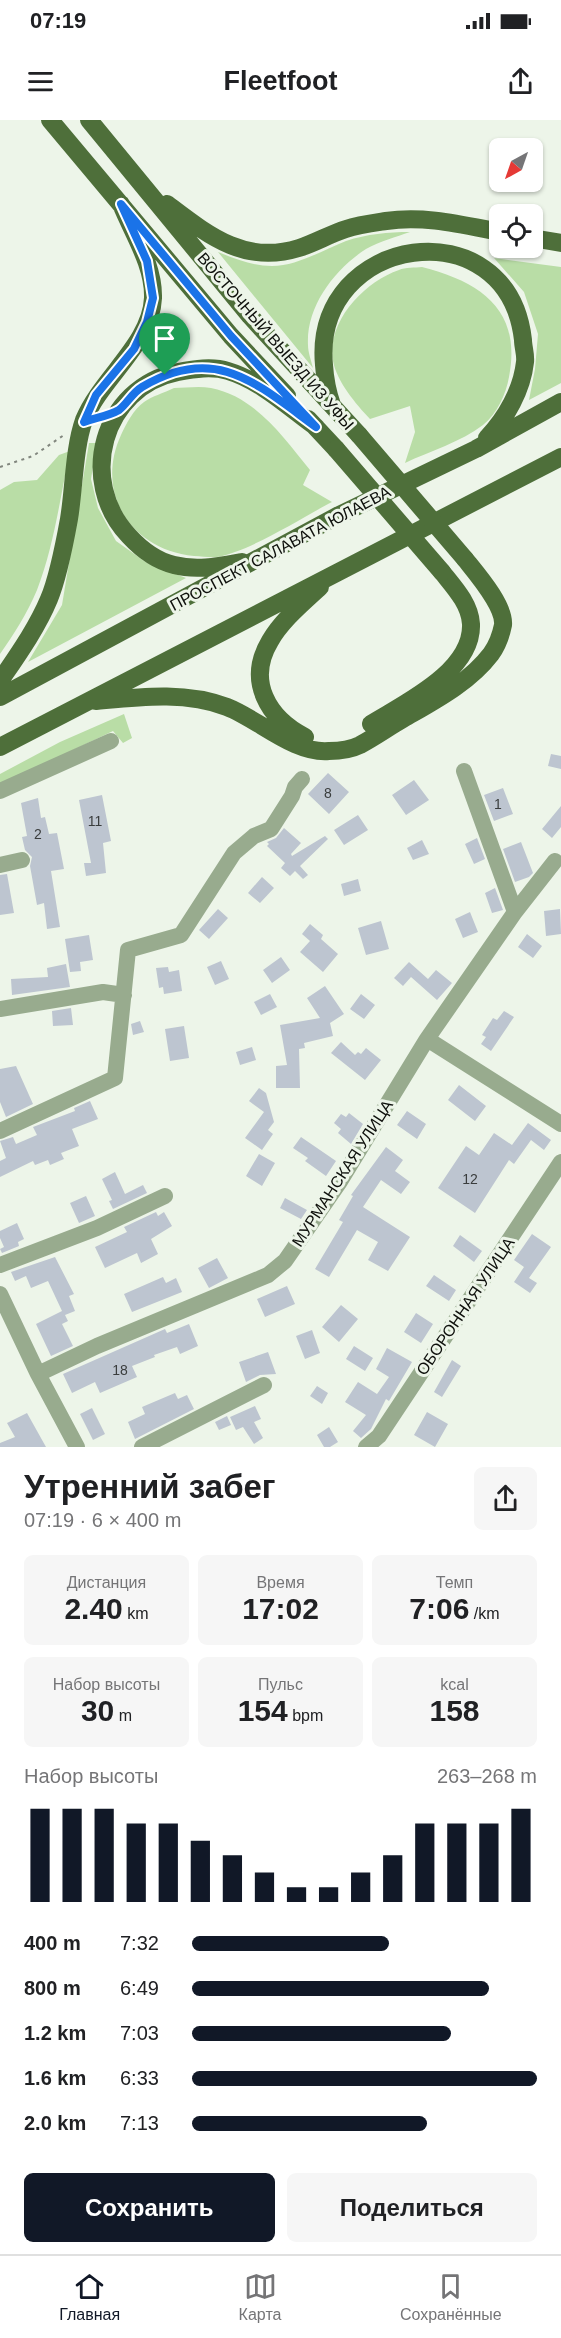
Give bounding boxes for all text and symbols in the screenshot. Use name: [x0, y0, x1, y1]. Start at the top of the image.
text: 07:19: [30, 8, 86, 33]
icon: menu: [24, 65, 57, 98]
icon: share: [504, 65, 537, 98]
text: Fleetfoot: [224, 66, 338, 96]
north arrow: [489, 138, 543, 192]
map controls: [489, 138, 543, 258]
button: locate: [489, 204, 543, 258]
street label: ВОСТОЧНЫЙ ВЫЕЗД ИЗ УФЫ: [194, 249, 358, 433]
pin: [139, 313, 190, 375]
icon: arrive: [148, 322, 181, 355]
street label: ПРОСПЕКТ САЛАВАТА ЮЛАЕВА: [167, 483, 394, 614]
house number: 8: [324, 785, 332, 801]
house number: 1: [494, 796, 502, 812]
house number: 11: [88, 813, 102, 829]
house number: 2: [34, 826, 42, 842]
street label: МУРМАНСКАЯ УЛИЦА: [289, 1097, 396, 1250]
house number: 12: [462, 1171, 478, 1187]
street label: ОБОРОННАЯ УЛИЦА: [413, 1234, 518, 1378]
house number: 18: [112, 1362, 128, 1378]
button: share: [474, 1467, 537, 1530]
text: Утренний забег: [24, 1468, 276, 1505]
text: 07:19 · 6 × 400 m: [24, 1509, 181, 1531]
text: Дистанция: [67, 1574, 146, 1591]
text: Время: [256, 1574, 305, 1591]
text: Темп: [436, 1574, 473, 1591]
text: 2.40: [64, 1592, 123, 1625]
text: 17:02: [242, 1592, 319, 1625]
text: 7:06: [409, 1592, 469, 1625]
text: km: [123, 1605, 149, 1622]
text: /km: [469, 1605, 500, 1622]
text: Набор высоты: [53, 1676, 160, 1693]
text: Пульс: [258, 1676, 303, 1693]
text: kcal: [440, 1676, 469, 1693]
text: 30: [81, 1694, 114, 1727]
text: 154: [238, 1694, 288, 1727]
text: 158: [429, 1694, 480, 1727]
text: m: [114, 1707, 132, 1724]
text: bpm: [288, 1707, 323, 1724]
text: Набор высоты: [24, 1765, 158, 1787]
text: 263–268 m: [437, 1765, 537, 1787]
text: 400 m: [24, 1932, 81, 1954]
text: 7:32: [120, 1932, 159, 1954]
text: 800 m: [24, 1977, 81, 1999]
text: 6:49: [120, 1977, 159, 1999]
text: 1.2 km: [24, 2022, 86, 2044]
text: 7:03: [120, 2022, 159, 2044]
text: 1.6 km: [24, 2067, 86, 2089]
text: 6:33: [120, 2067, 159, 2089]
text: 2.0 km: [24, 2112, 86, 2134]
text: 7:13: [120, 2112, 159, 2134]
button: Сохранить: [24, 2173, 275, 2242]
button: Поделиться: [287, 2173, 537, 2242]
tab: Главная: [59, 2270, 120, 2324]
tab: Карта: [239, 2270, 281, 2324]
tab: Сохранённые: [400, 2270, 502, 2324]

